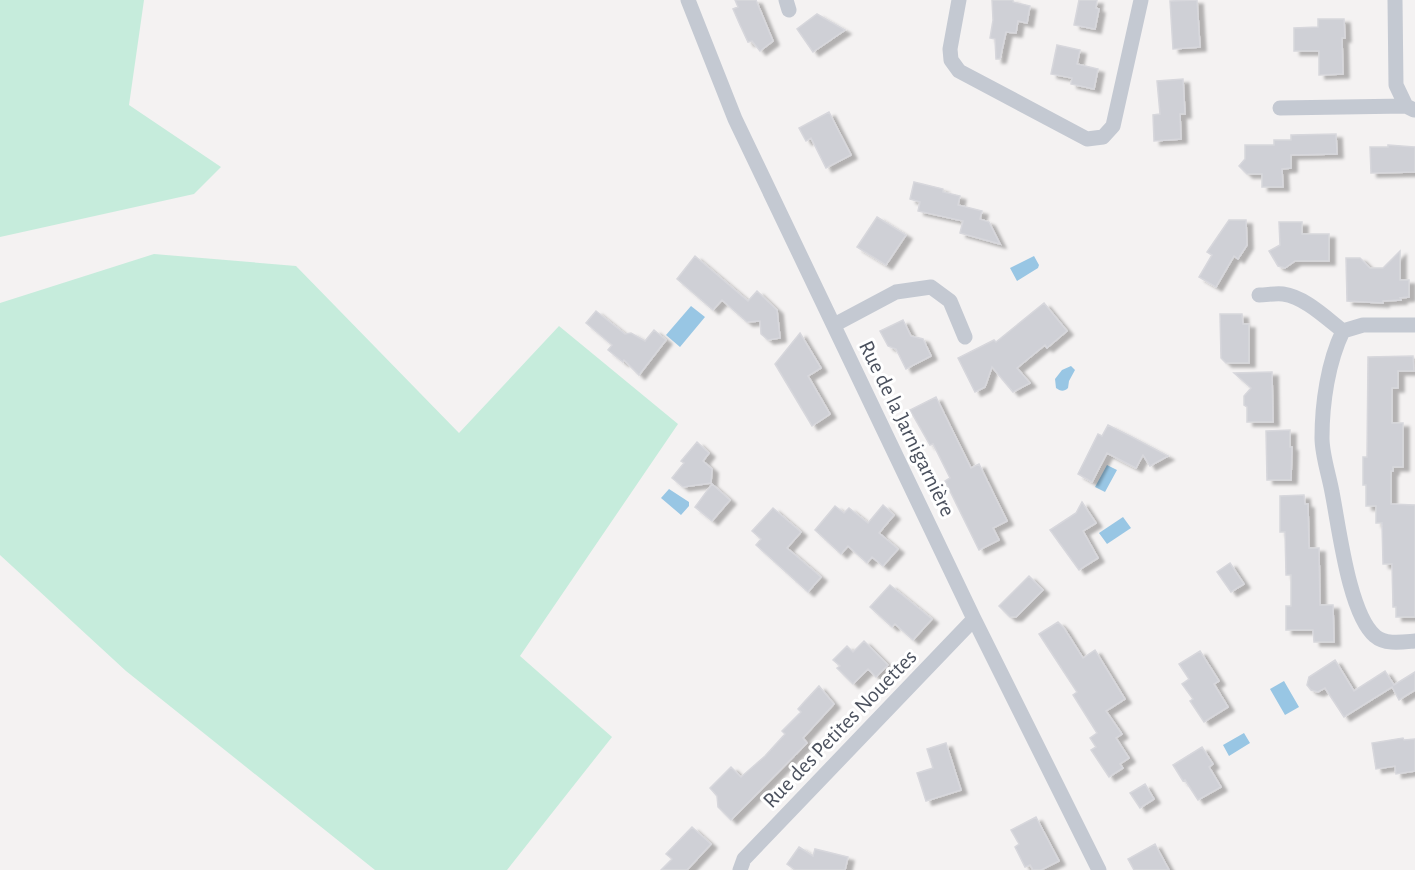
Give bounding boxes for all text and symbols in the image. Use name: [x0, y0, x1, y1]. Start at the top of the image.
street label: Rue de la Jarnigarnière: [855, 337, 959, 520]
street label: Rue des Petites Nouettes: [759, 645, 921, 812]

